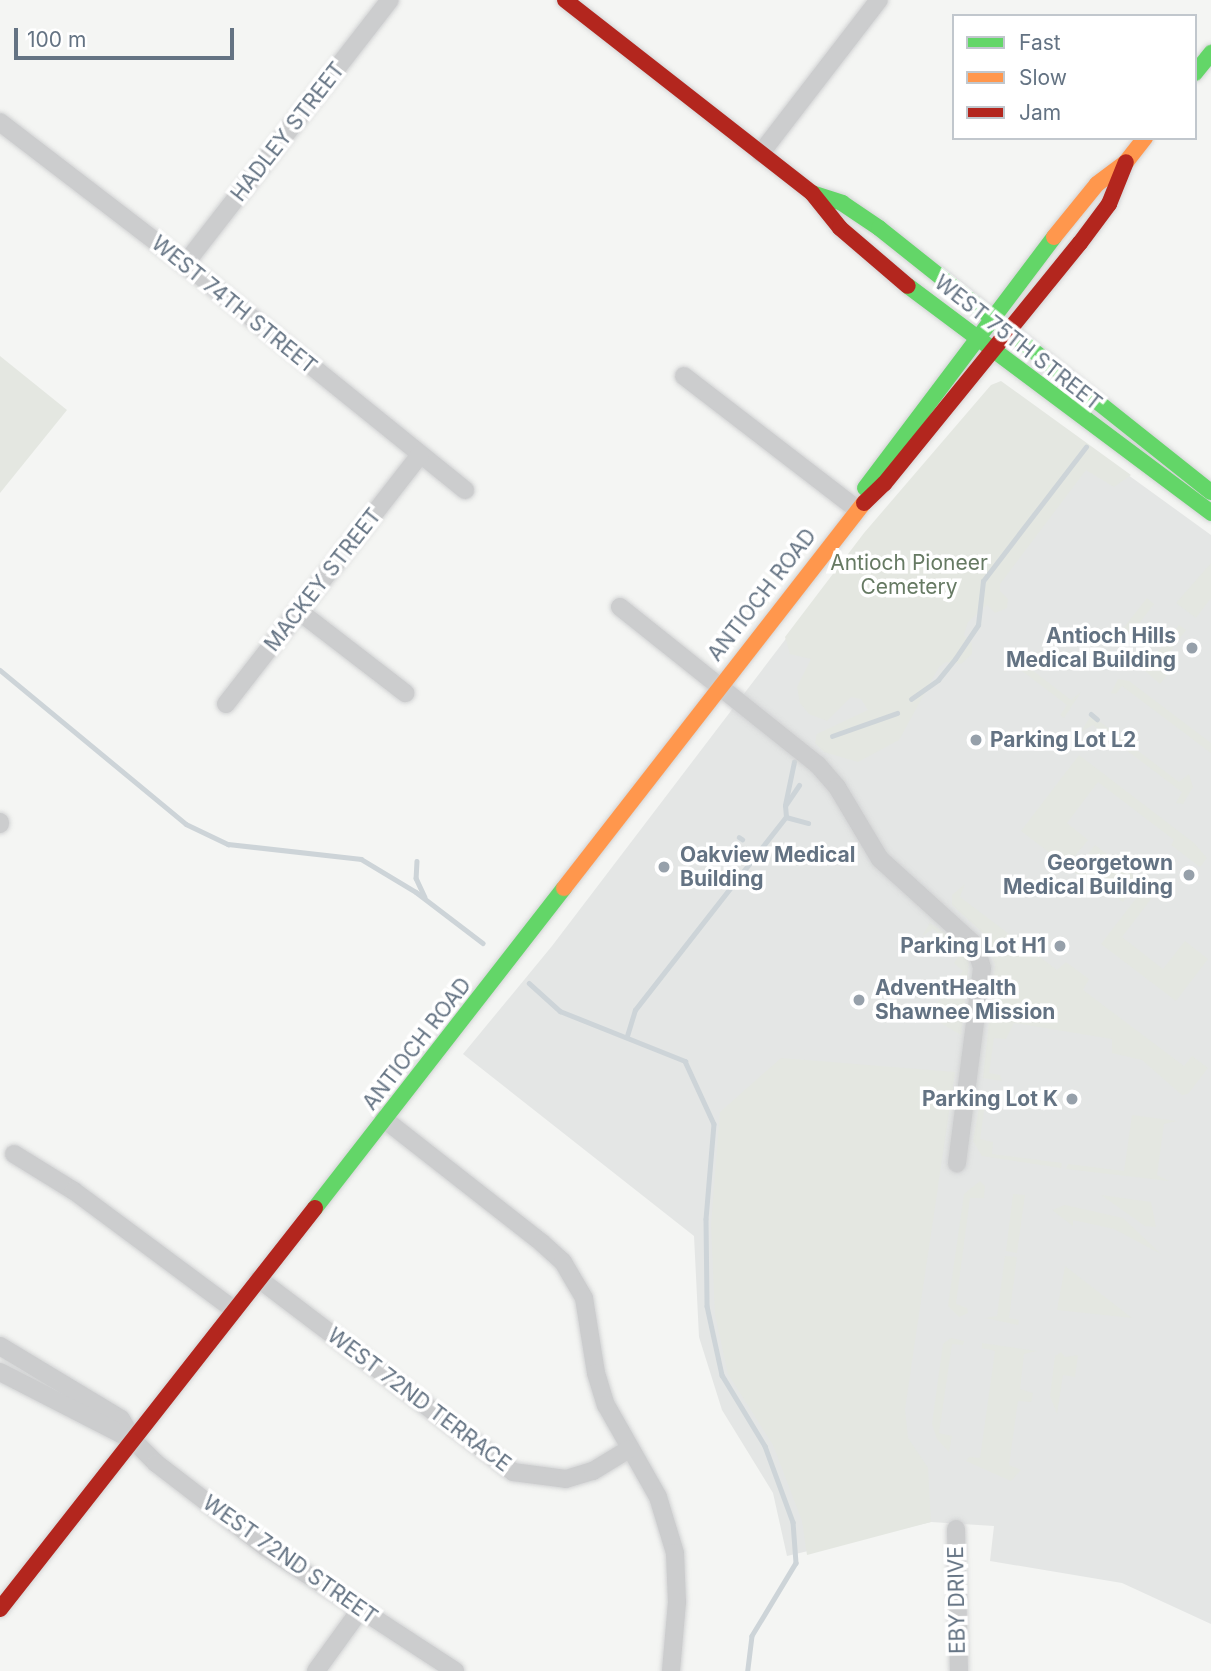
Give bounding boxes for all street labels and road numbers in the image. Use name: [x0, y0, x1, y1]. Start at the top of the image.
street label: HADLEY STREET: [226, 58, 350, 206]
street label: WEST 74TH STREET: [146, 231, 322, 379]
street label: WEST 75TH STREET: [929, 270, 1107, 416]
street label: MACKEY STREET: [259, 504, 387, 656]
street label: ANTIOCH ROAD: [703, 524, 821, 666]
street label: ANTIOCH ROAD: [358, 973, 476, 1115]
street label: WEST 72ND TERRACE: [322, 1323, 516, 1477]
street label: WEST 72ND STREET: [198, 1490, 382, 1630]
street label: EBY DRIVE: [943, 1546, 971, 1654]

